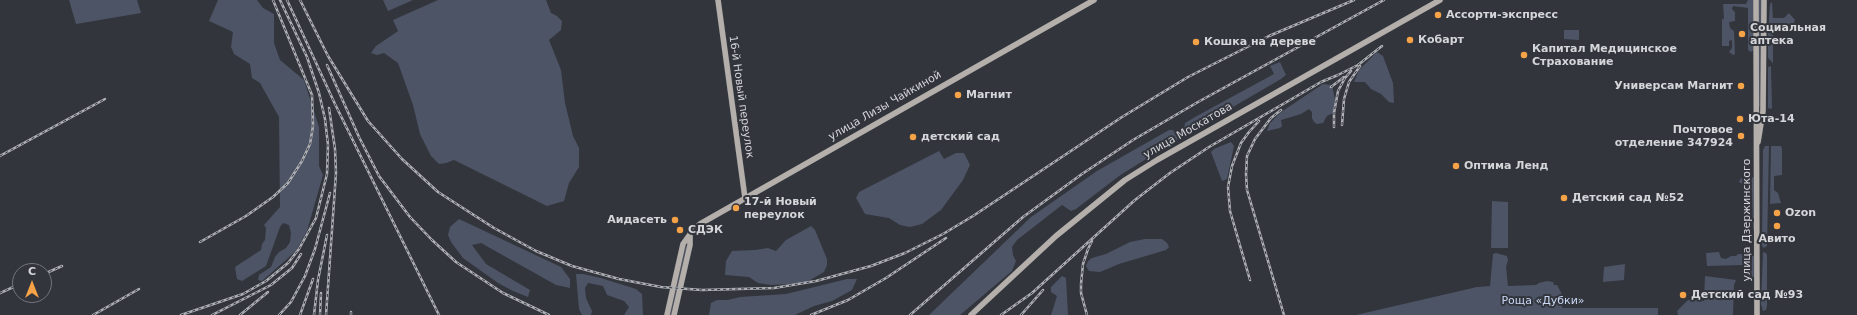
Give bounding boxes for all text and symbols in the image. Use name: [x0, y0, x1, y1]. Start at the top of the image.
place label: Ассорти-экспресс: [1446, 8, 1558, 22]
marker: Ассорти-экспресс: [1433, 10, 1443, 20]
place label: Социальная аптека: [1750, 21, 1826, 47]
marker: Социальная аптека: [1737, 29, 1747, 39]
place label: Кобарт: [1418, 33, 1464, 47]
street label: 16-й Новый переулок: [726, 35, 756, 159]
place label: Кошка на дереве: [1204, 35, 1316, 49]
marker: Кобарт: [1405, 35, 1415, 45]
marker: Кошка на дереве: [1191, 37, 1201, 47]
place label: Капитал Медицинское Страхование: [1532, 42, 1677, 68]
marker: Капитал Медицинское Страхование: [1519, 50, 1529, 60]
street label: улица Лизы Чайкиной: [826, 68, 944, 144]
place label: Универсам Магнит: [1614, 79, 1733, 93]
marker: Универсам Магнит: [1736, 81, 1746, 91]
place label: Магнит: [966, 88, 1012, 102]
marker: Магнит: [953, 90, 963, 100]
street label: улица Москатова: [1141, 100, 1235, 162]
place label: Юта-14: [1748, 112, 1795, 126]
marker: Юта-14: [1735, 114, 1745, 124]
place label: Почтовое отделение 347924: [1615, 123, 1733, 149]
place label: детский сад: [921, 130, 1000, 144]
marker: Почтовое отделение 347924: [1736, 131, 1746, 141]
marker: детский сад: [908, 132, 918, 142]
place label: Оптима Ленд: [1464, 159, 1548, 173]
street label: улица Дзержинского: [1740, 159, 1754, 281]
marker: Оптима Ленд: [1451, 161, 1461, 171]
place label: Детский сад №52: [1572, 191, 1684, 205]
marker: Детский сад №52: [1559, 193, 1569, 203]
place label: 17-й Новый переулок: [744, 195, 817, 221]
marker: 17-й Новый переулок: [731, 203, 741, 213]
place label: Ozon: [1785, 206, 1816, 220]
marker: Ozon: [1772, 208, 1782, 218]
place label: Аидасеть: [607, 213, 667, 227]
marker: Аидасеть: [670, 215, 680, 225]
marker: Авито: [1772, 221, 1782, 231]
place label: СДЭК: [688, 223, 723, 237]
marker: СДЭК: [675, 225, 685, 235]
place label: Авито: [1758, 232, 1796, 246]
north arrow: [12, 263, 52, 303]
text: С: [28, 265, 36, 278]
place label: Детский сад №93: [1691, 288, 1803, 302]
marker: Детский сад №93: [1678, 290, 1688, 300]
park label: Роща «Дубки»: [1501, 294, 1585, 308]

